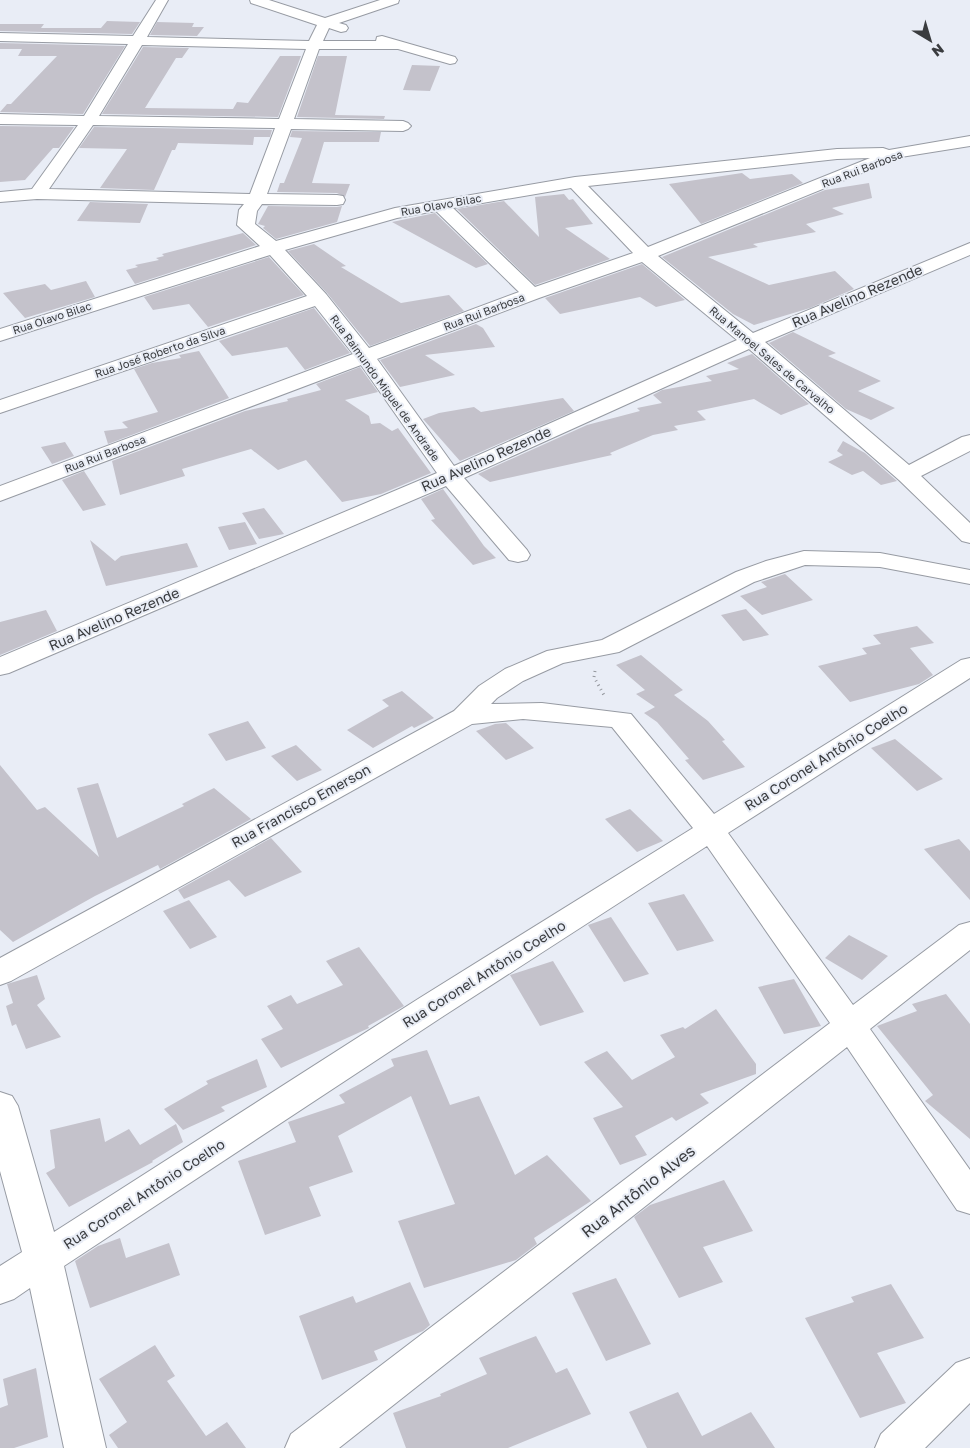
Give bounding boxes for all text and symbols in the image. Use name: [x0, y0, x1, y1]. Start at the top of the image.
north arrow: [905, 15, 955, 65]
text: N: [929, 41, 948, 61]
street label: Rua Rui Barbosa: [819, 147, 904, 190]
street label: Rua Olavo Bilac: [399, 191, 482, 218]
street label: Rua Avelino Rezende: [789, 260, 925, 331]
street label: Rua Rui Barbosa: [441, 290, 526, 333]
street label: Rua Olavo Bilac: [11, 299, 93, 336]
street label: Rua Manoel Sales de Carvalho: [707, 303, 838, 416]
street label: Rua Raimundo Miguel de Andrade: [328, 312, 443, 463]
street label: Rua José Roberto da Silva: [93, 323, 227, 380]
street label: Rua Avelino Rezende: [418, 422, 553, 495]
street label: Rua Rui Barbosa: [62, 432, 147, 475]
street label: Rua Avelino Rezende: [46, 583, 182, 654]
street label: Rua Coronel Antônio Coelho: [741, 699, 910, 814]
street label: Rua Francisco Emerson: [228, 760, 373, 851]
street label: Rua Coronel Antônio Coelho: [399, 916, 568, 1031]
street label: Rua Coronel Antônio Coelho: [60, 1135, 228, 1252]
street label: Rua Antônio Alves: [577, 1140, 699, 1242]

